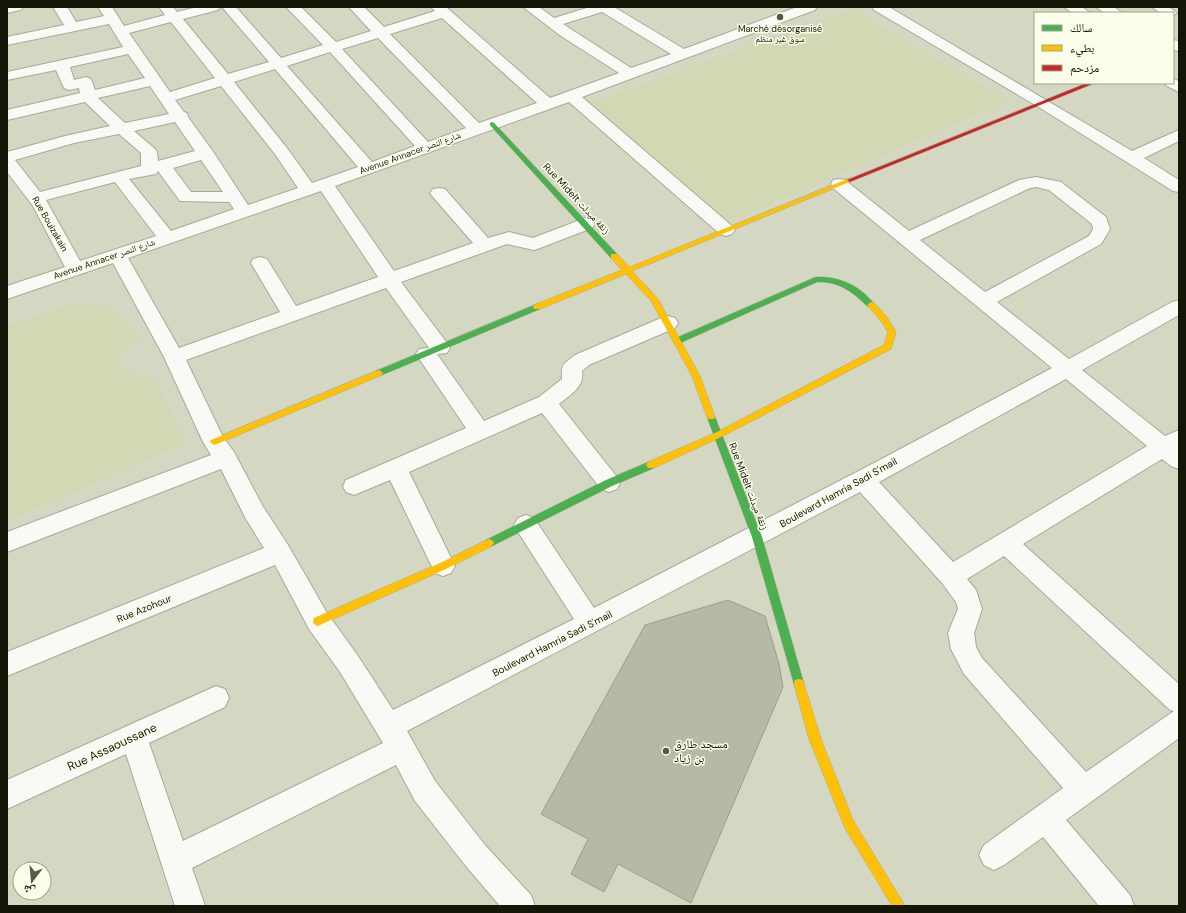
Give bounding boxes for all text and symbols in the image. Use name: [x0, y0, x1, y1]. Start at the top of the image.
marker: Marché désorganisé سوق غير منظم: [775, 12, 785, 22]
legend: [1034, 12, 1174, 84]
text: سالك: [1070, 20, 1092, 36]
place label: Marché désorganisé سوق غير منظم: [738, 23, 822, 45]
text: بطيء: [1070, 40, 1094, 58]
text: مزدحم: [1070, 60, 1099, 76]
street label: Avenue Annacer شارع النصر: [358, 129, 462, 177]
street label: Rue Midelt زنقة ميدلت: [540, 160, 613, 237]
street label: Rue Bouizakain: [29, 194, 71, 254]
street label: Avenue Annacer شارع النصر: [51, 236, 157, 282]
street label: Rue Midelt زنقة ميدلت: [726, 441, 771, 532]
street label: Boulevard Hamria Sadi S'mail: [777, 455, 899, 530]
street label: Rue Azohour: [115, 591, 174, 625]
street label: Boulevard Hamria Sadi S'mail: [490, 608, 614, 679]
street label: Rue Assaoussane: [65, 719, 159, 775]
place label: مسجد طارق بن زياد: [674, 736, 728, 766]
marker: مسجد طارق بن زياد: [661, 746, 671, 756]
north arrow: [12, 861, 52, 901]
text: ش: [21, 881, 37, 899]

